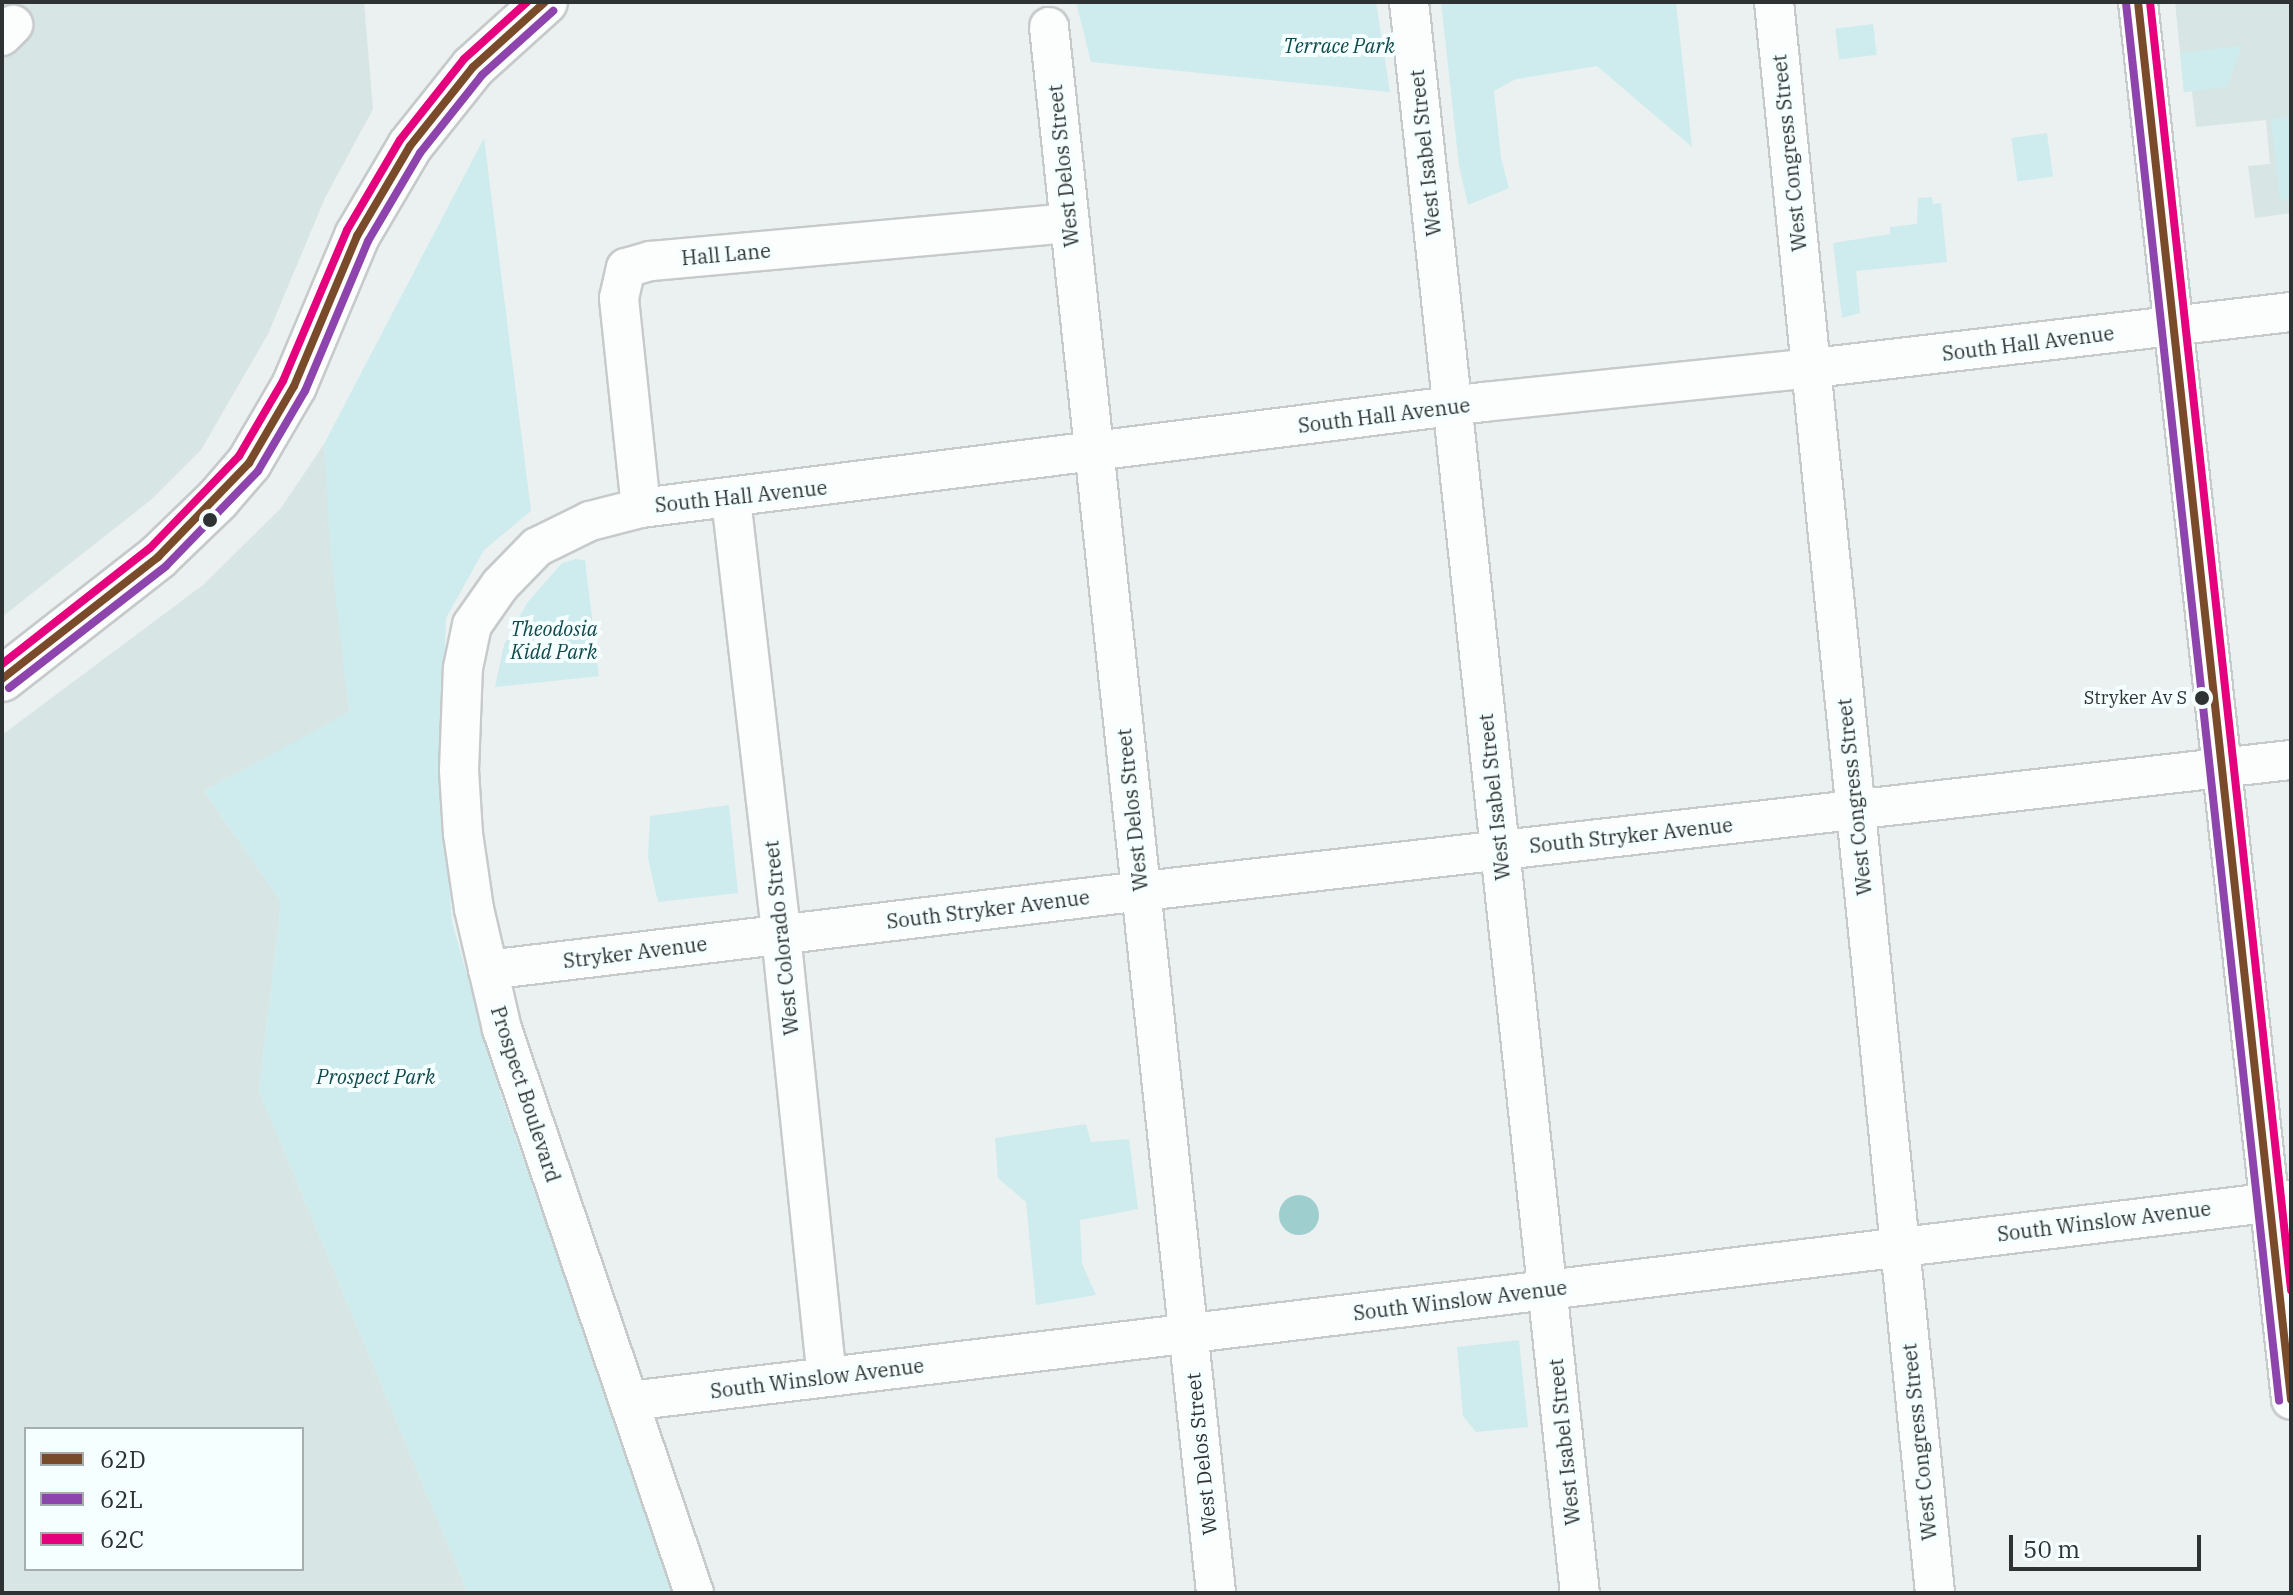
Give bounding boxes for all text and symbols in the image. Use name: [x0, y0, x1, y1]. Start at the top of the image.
park label: Terrace Park: [1283, 33, 1395, 57]
street label: West Congress Street: [1767, 53, 1811, 253]
street label: West Isabel Street: [1404, 68, 1446, 238]
street label: West Delos Street: [1043, 84, 1083, 248]
street label: Hall Lane: [680, 238, 772, 270]
street label: South Hall Avenue: [1941, 321, 2115, 365]
street label: South Hall Avenue: [1297, 393, 1471, 437]
street label: South Hall Avenue: [654, 475, 828, 517]
unlabelled marker: [202, 512, 218, 528]
park label: Theodosia Kidd Park: [510, 616, 598, 663]
place label: Stryker Av S: [2084, 687, 2187, 709]
marker: Stryker Av S: [2194, 690, 2210, 706]
street label: West Congress Street: [1832, 697, 1876, 897]
street label: West Isabel Street: [1473, 712, 1515, 882]
street label: West Delos Street: [1112, 728, 1152, 892]
street label: South Stryker Avenue: [1528, 812, 1734, 858]
street label: West Colorado Street: [759, 839, 803, 1037]
street label: South Stryker Avenue: [885, 885, 1091, 933]
street label: Stryker Avenue: [562, 931, 708, 973]
street label: Prospect Boulevard: [486, 1003, 566, 1185]
park label: Prospect Park: [317, 1064, 435, 1088]
street label: South Winslow Avenue: [1996, 1196, 2212, 1246]
street label: South Winslow Avenue: [1352, 1275, 1568, 1325]
street label: West Congress Street: [1897, 1342, 1941, 1542]
street label: South Winslow Avenue: [709, 1353, 925, 1403]
street label: West Isabel Street: [1543, 1357, 1585, 1527]
street label: West Delos Street: [1181, 1372, 1221, 1536]
legend: [24, 1427, 304, 1571]
text: 62D: [100, 1443, 146, 1475]
text: 62L: [100, 1483, 143, 1515]
scale bar: [2013, 1519, 2205, 1569]
text: 62C: [100, 1523, 144, 1555]
text: 50 m: [2023, 1533, 2080, 1565]

